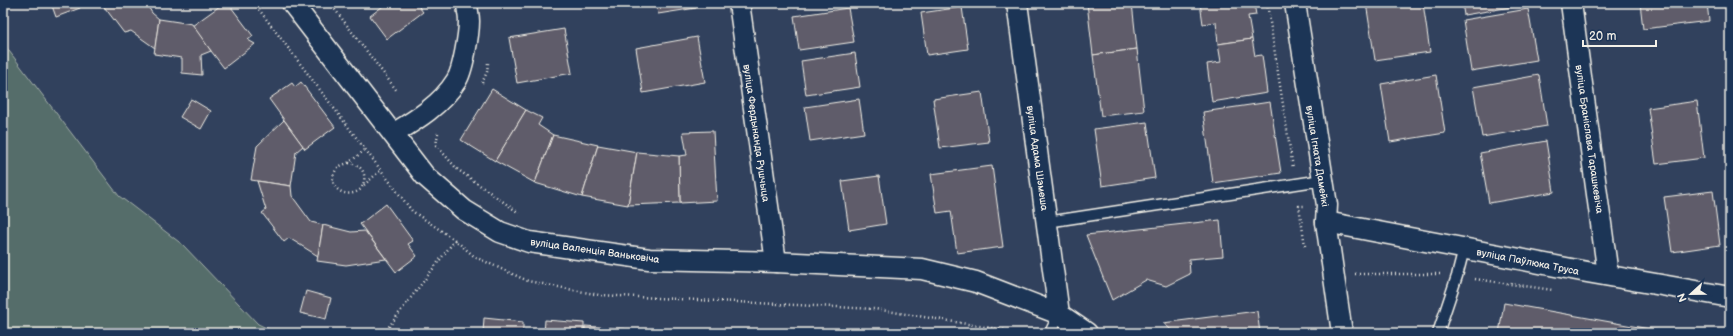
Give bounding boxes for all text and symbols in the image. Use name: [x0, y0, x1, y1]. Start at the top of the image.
scale bar: [1583, 22, 1656, 48]
text: 20 m: [1589, 29, 1616, 44]
street label: вуліца Фердынанда Рушчыца: [740, 63, 772, 203]
street label: вуліца Браніслава Тарашкевіча: [1573, 64, 1605, 214]
street label: вуліца Адама Шэмеша: [1024, 105, 1050, 212]
street label: вуліца Ігната Дамейкі: [1303, 105, 1331, 208]
street label: вуліца Валенція Ваньковіча: [530, 236, 660, 266]
street label: вуліца Паўлюка Труса: [1475, 246, 1580, 278]
north arrow: [1671, 274, 1711, 314]
text: N: [1675, 291, 1690, 304]

